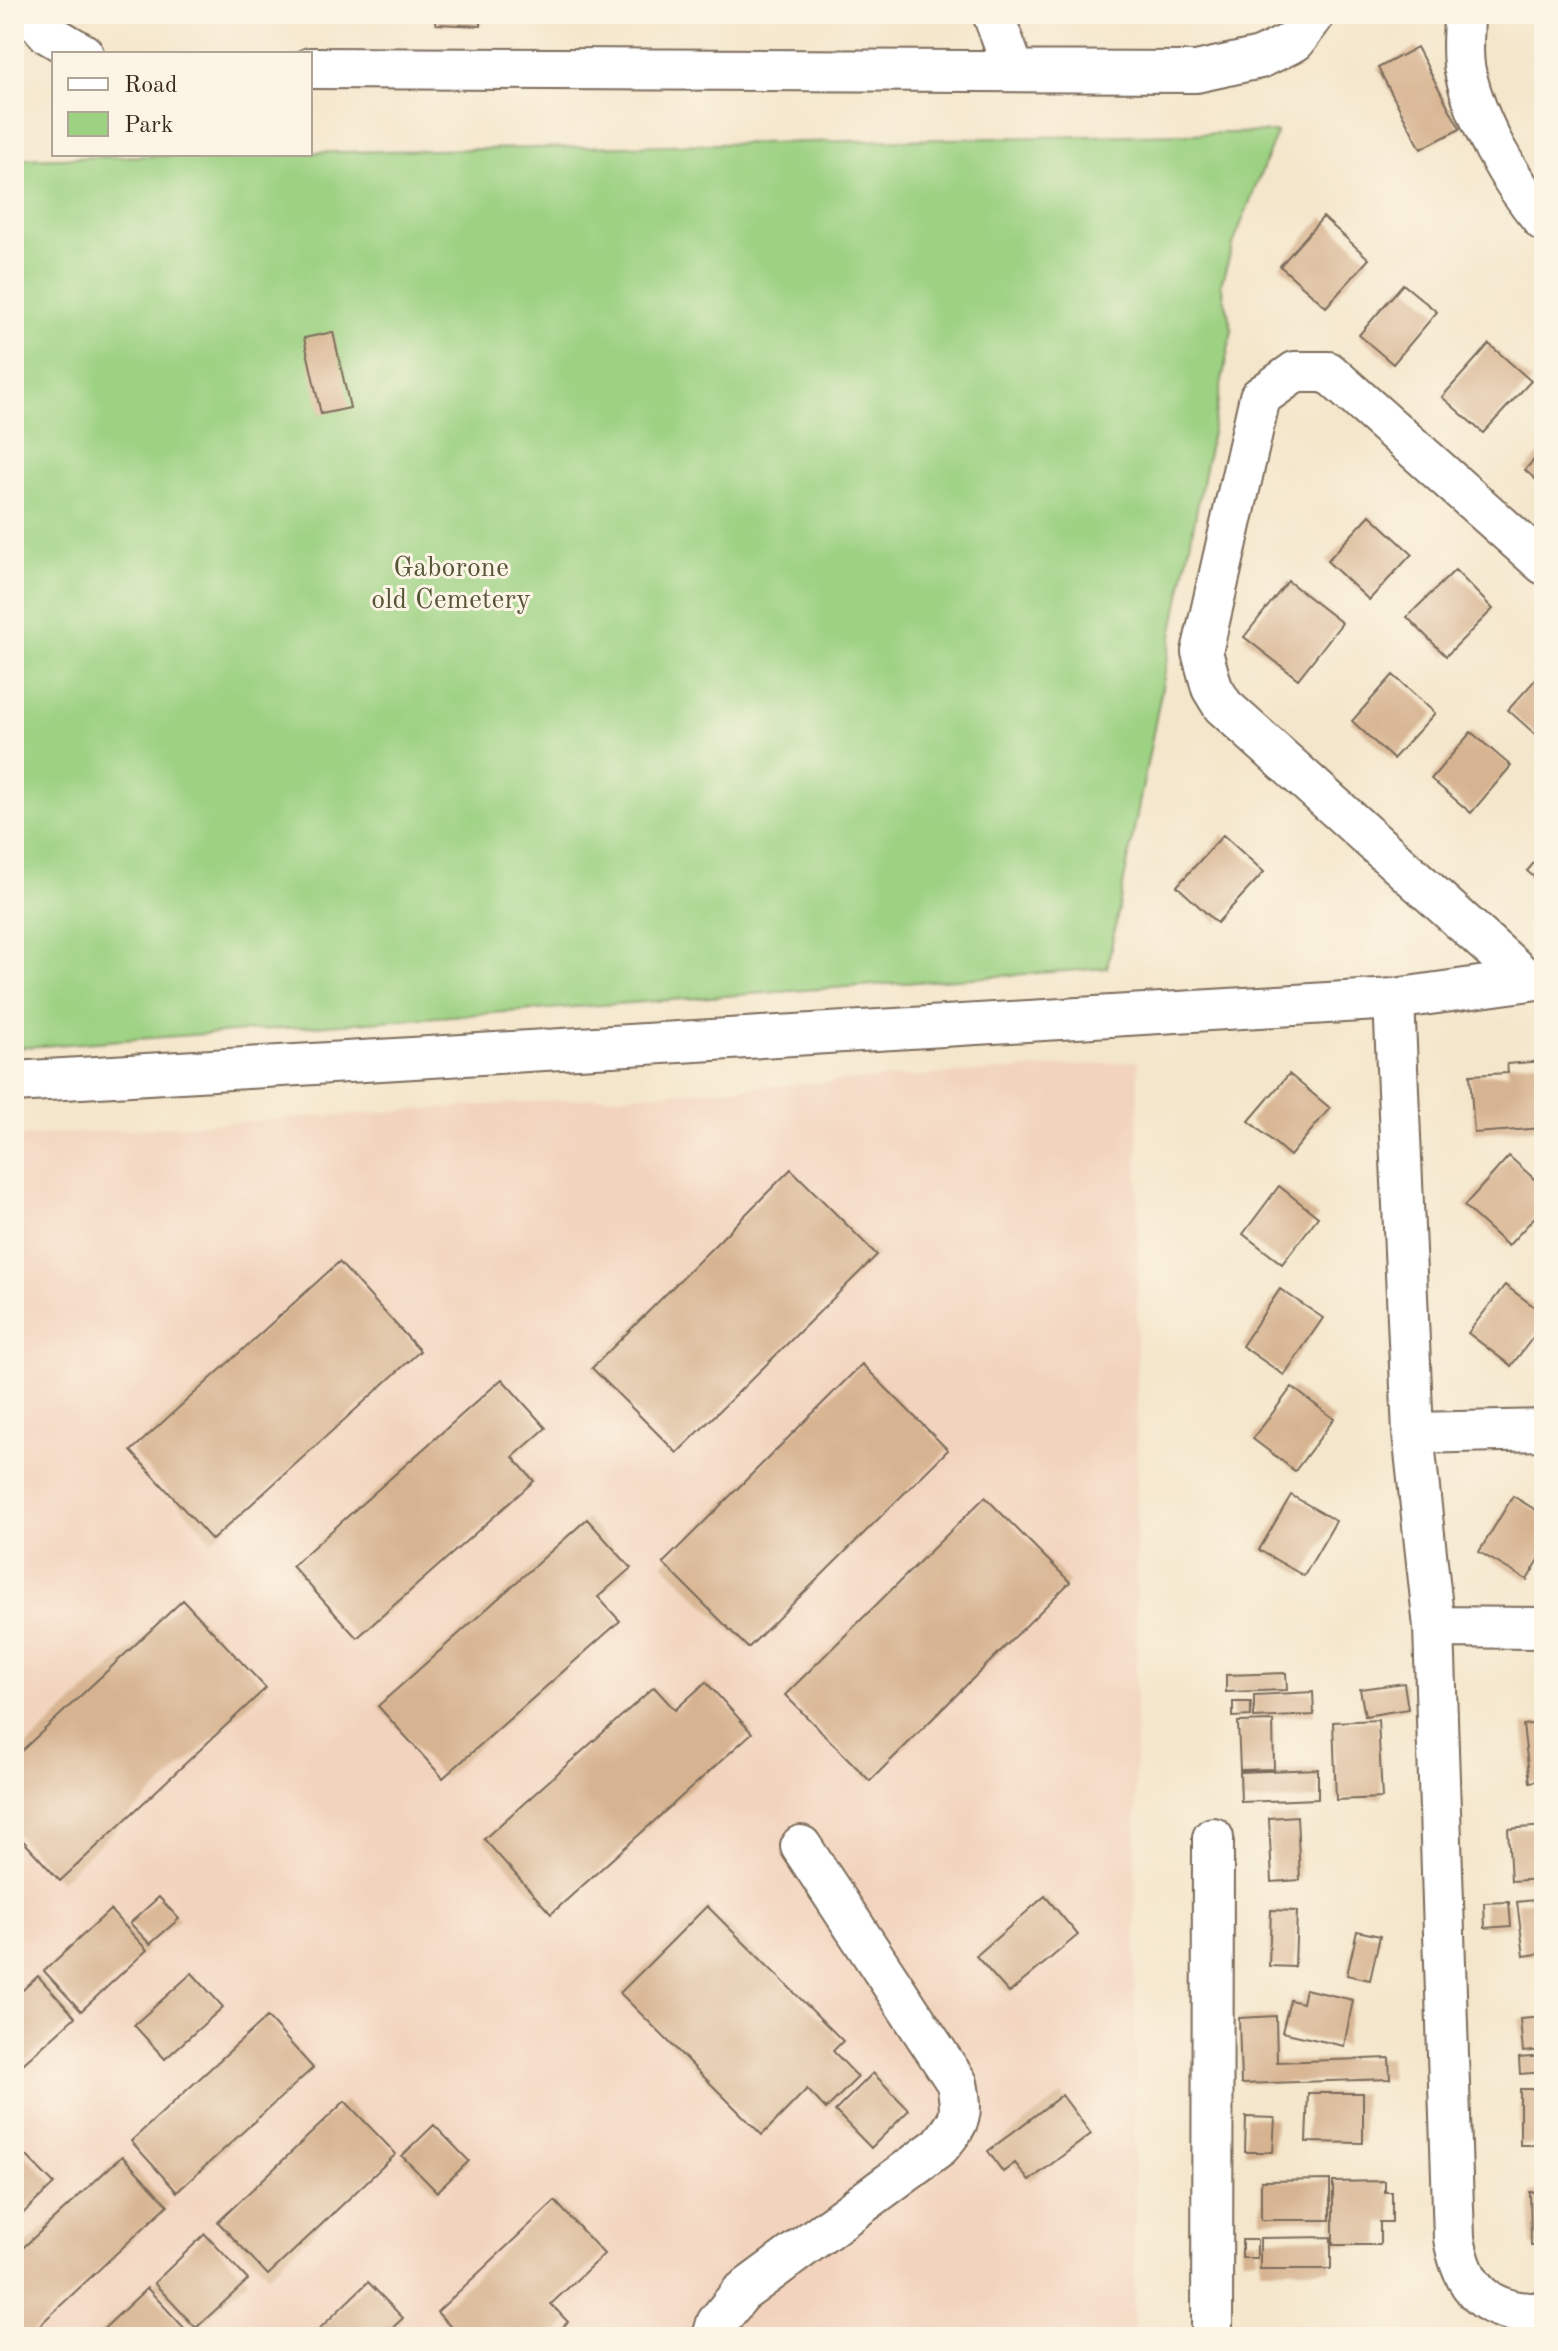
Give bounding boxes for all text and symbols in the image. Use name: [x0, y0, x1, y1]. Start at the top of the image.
legend: [52, 52, 312, 156]
text: Road: [124, 74, 177, 98]
text: Park: [124, 114, 173, 138]
park label: Gaborone old Cemetery: [371, 555, 531, 615]

